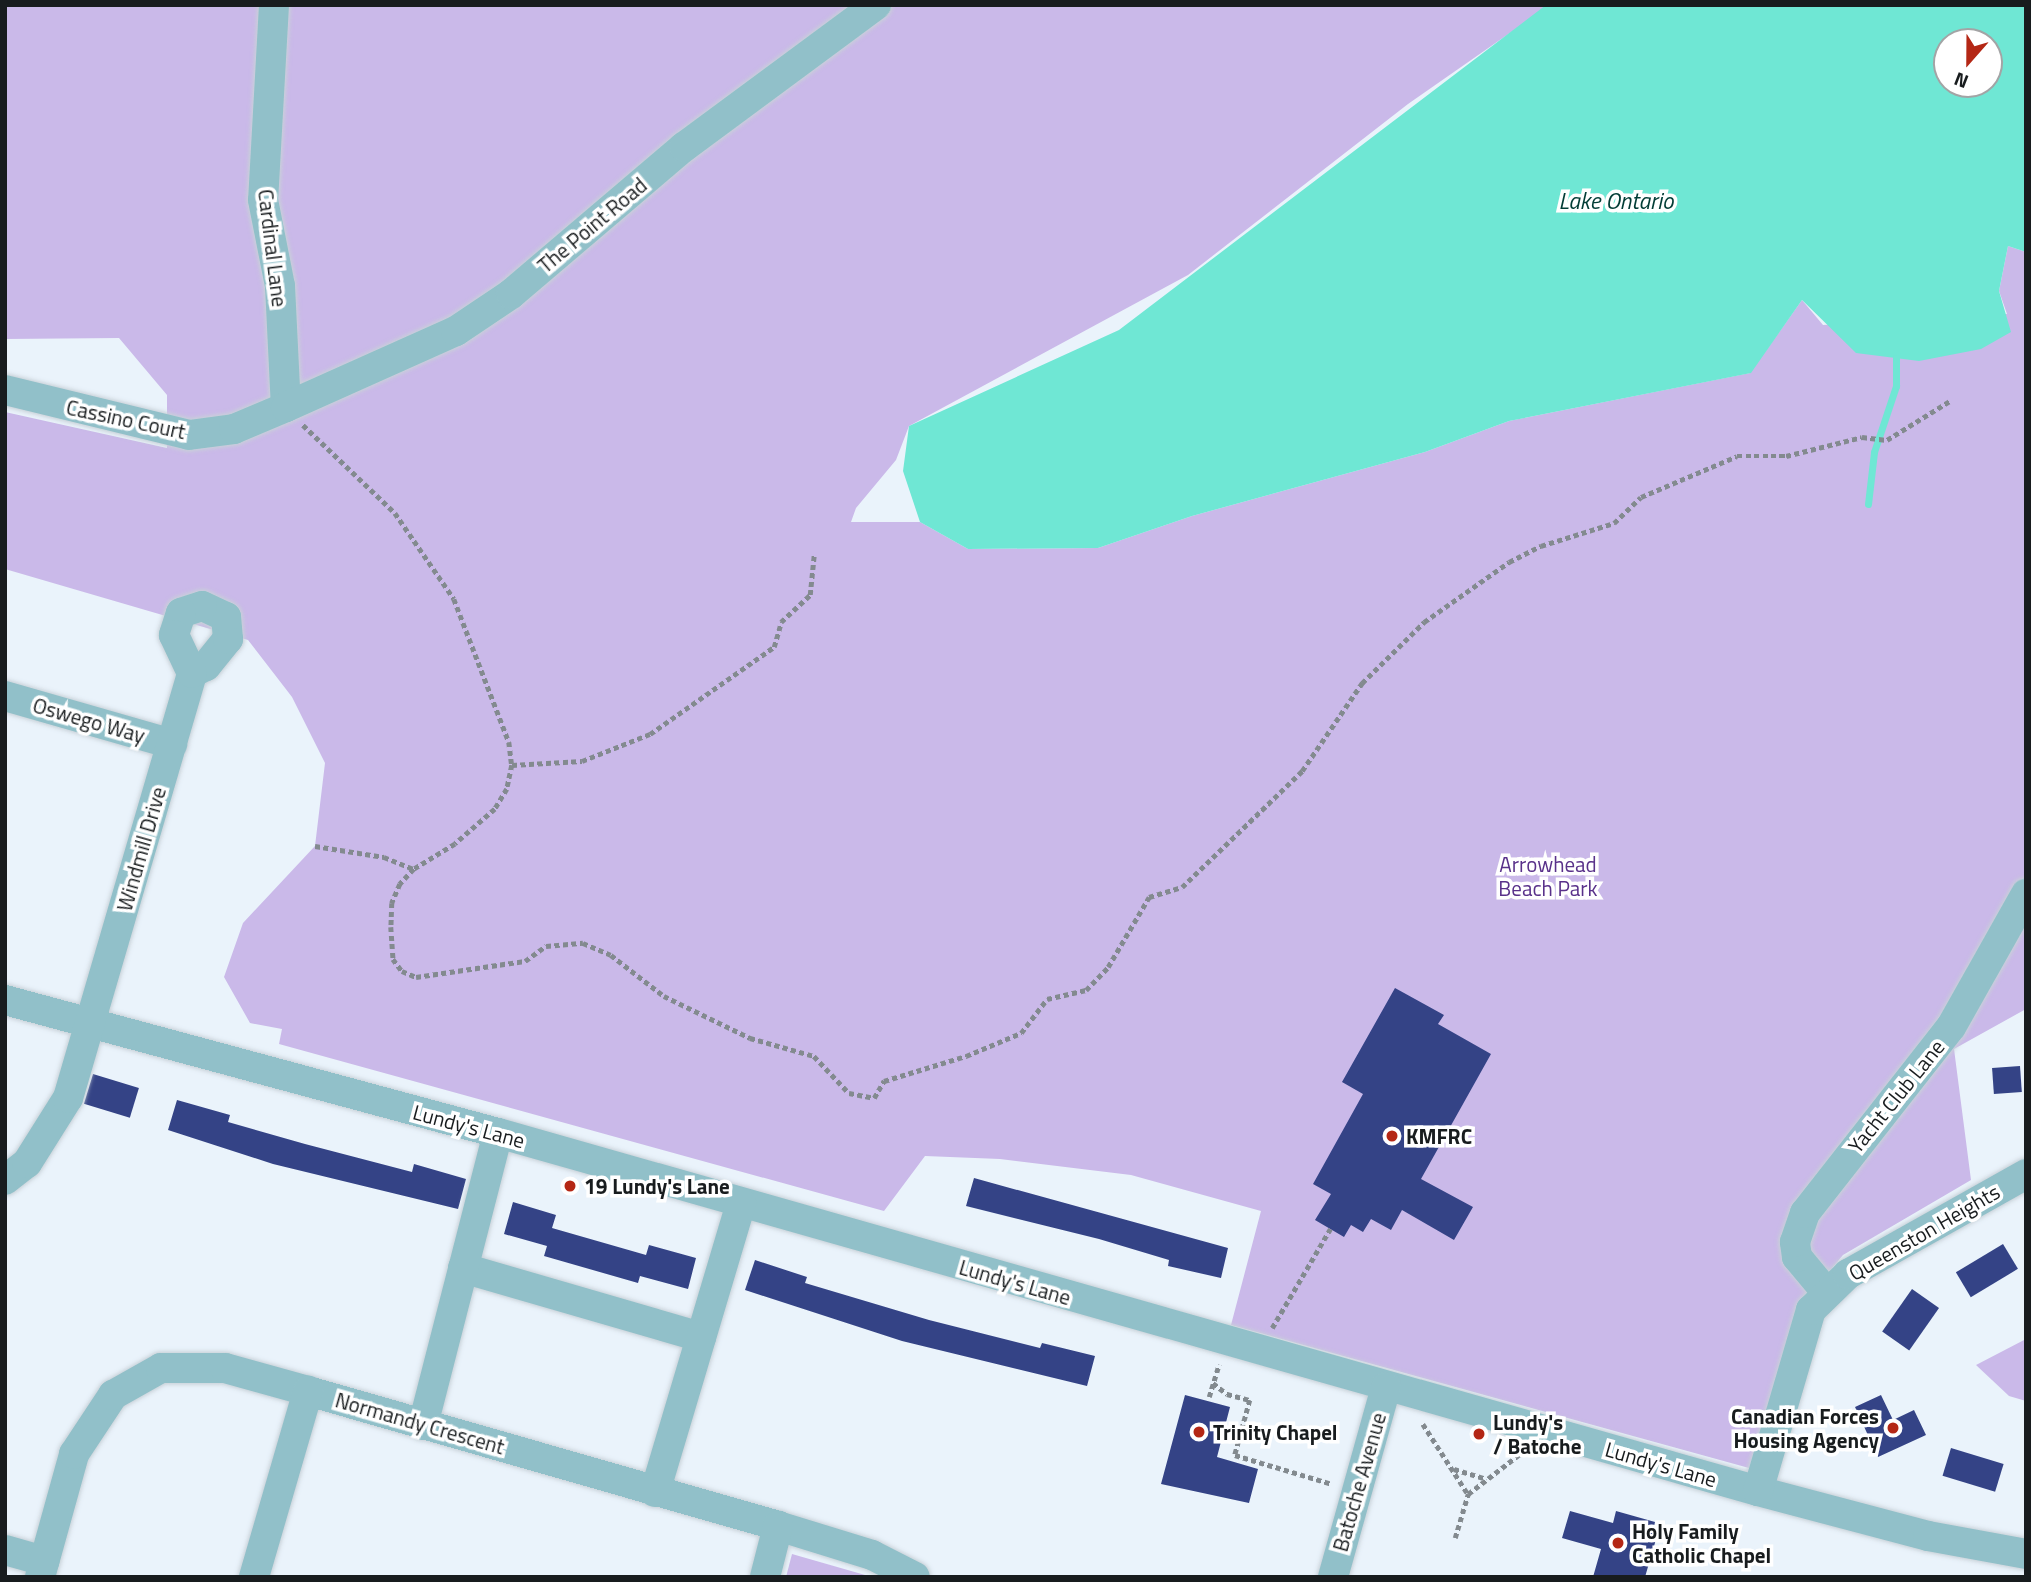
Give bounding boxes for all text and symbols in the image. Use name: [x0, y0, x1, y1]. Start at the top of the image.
north arrow: [1933, 28, 2003, 98]
text: N: [1950, 65, 1972, 97]
street label: The Point Road: [532, 172, 652, 278]
water label: Lake Ontario: [1559, 187, 1673, 215]
street label: Cardinal Lane: [253, 188, 293, 308]
street label: Cassino Court: [64, 394, 188, 444]
street label: Oswego Way: [30, 692, 148, 748]
street label: Windmill Drive: [111, 784, 171, 914]
park label: Arrowhead Beach Park: [1498, 851, 1598, 901]
street label: Yacht Club Lane: [1843, 1034, 1949, 1158]
street label: Lundy's Lane: [410, 1099, 528, 1153]
place label: KMFRC: [1406, 1123, 1472, 1149]
marker: KMFRC: [1384, 1128, 1400, 1144]
place label: 19 Lundy's Lane: [584, 1173, 730, 1199]
marker: 19 Lundy's Lane: [562, 1178, 578, 1194]
street label: Queenston Heights: [1844, 1179, 2004, 1285]
street label: Lundy's Lane: [956, 1254, 1074, 1310]
street label: Normandy Crescent: [333, 1387, 507, 1459]
place label: Canadian Forces Housing Agency: [1731, 1403, 1879, 1453]
place label: Lundy's / Batoche: [1493, 1409, 1581, 1459]
street label: Batoche Avenue: [1327, 1410, 1391, 1554]
place label: Trinity Chapel: [1213, 1419, 1338, 1445]
marker: Canadian Forces Housing Agency: [1885, 1420, 1901, 1436]
marker: Trinity Chapel: [1191, 1424, 1207, 1440]
marker: Lundy's / Batoche: [1471, 1426, 1487, 1442]
street label: Lundy's Lane: [1602, 1436, 1720, 1492]
place label: Holy Family Catholic Chapel: [1632, 1518, 1771, 1568]
marker: Holy Family Catholic Chapel: [1610, 1535, 1626, 1551]

